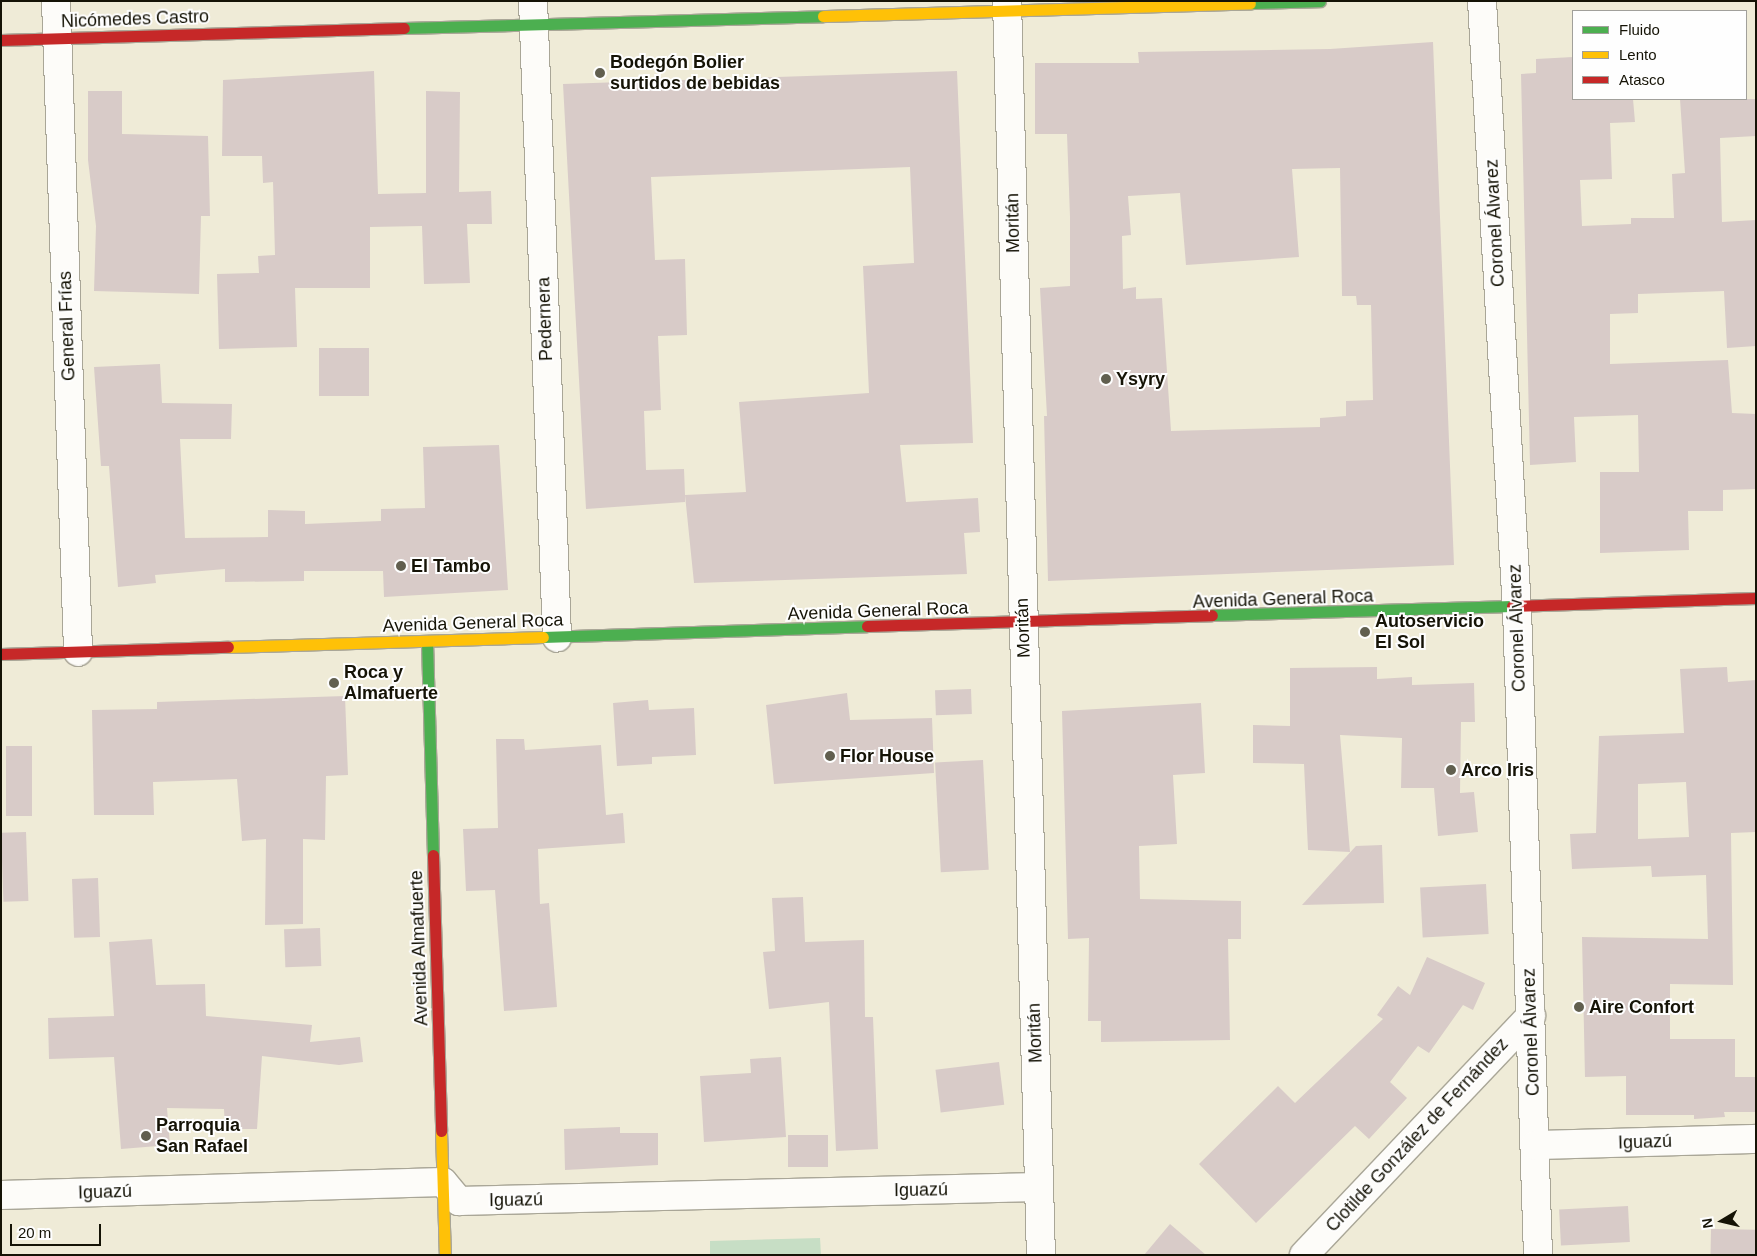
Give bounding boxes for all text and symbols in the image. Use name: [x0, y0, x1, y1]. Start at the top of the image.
street label: Nicómedes Castro: [61, 6, 209, 32]
legend: [1572, 10, 1747, 100]
text: Fluido: [1619, 21, 1660, 38]
text: Lento: [1619, 46, 1657, 63]
place label: Bodegón Bolier surtidos de bebidas: [610, 52, 780, 94]
marker: Bodegón Bolier surtidos de bebidas: [594, 67, 606, 79]
text: Atasco: [1619, 71, 1665, 88]
street label: Coronel Álvarez: [1481, 158, 1509, 288]
street label: Moritán: [1002, 193, 1024, 253]
street label: General Frías: [54, 271, 80, 381]
street label: Pedernera: [533, 277, 557, 361]
place label: Ysyry: [1116, 368, 1165, 390]
marker: Ysyry: [1100, 373, 1112, 385]
place label: El Tambo: [411, 555, 491, 577]
marker: El Tambo: [395, 560, 407, 572]
street label: Coronel Álvarez: [1504, 564, 1530, 692]
street label: Avenida General Roca: [1192, 585, 1374, 613]
street label: Avenida General Roca: [787, 597, 969, 625]
street label: Moritán: [1011, 598, 1035, 658]
street label: Avenida General Roca: [382, 609, 564, 637]
place label: Autoservicio El Sol: [1375, 611, 1484, 654]
marker: Autoservicio El Sol: [1359, 626, 1371, 638]
place label: Roca y Almafuerte: [344, 662, 438, 704]
marker: Roca y Almafuerte: [328, 677, 340, 689]
place label: Flor House: [840, 745, 934, 767]
marker: Flor House: [824, 750, 836, 762]
place label: Arco Iris: [1461, 759, 1534, 781]
marker: Arco Iris: [1445, 764, 1457, 776]
street label: Avenida Almafuerte: [405, 869, 433, 1027]
street label: Coronel Álvarez: [1518, 968, 1544, 1096]
place label: Aire Confort: [1589, 996, 1694, 1018]
marker: Aire Confort: [1573, 1001, 1585, 1013]
street label: Moritán: [1023, 1003, 1047, 1063]
street label: Clotilde González de Fernández: [1321, 1034, 1513, 1236]
place label: Parroquia San Rafael: [156, 1115, 248, 1158]
marker: Parroquia San Rafael: [140, 1130, 152, 1142]
street label: Iguazú: [1618, 1130, 1672, 1154]
street label: Iguazú: [894, 1179, 948, 1201]
street label: Iguazú: [78, 1180, 132, 1204]
street label: Iguazú: [489, 1189, 543, 1211]
north arrow: [1697, 1196, 1747, 1246]
scale bar: [12, 1214, 104, 1246]
text: N: [1698, 1217, 1716, 1230]
text: 20 m: [18, 1224, 51, 1241]

